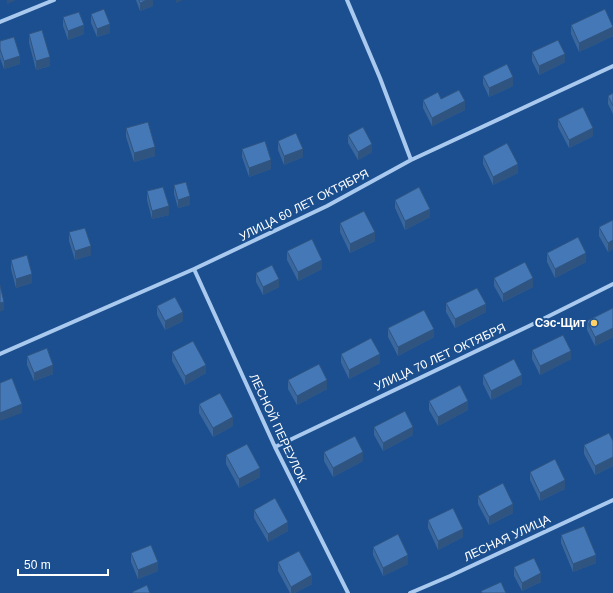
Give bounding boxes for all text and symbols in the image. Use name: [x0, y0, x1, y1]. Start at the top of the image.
street label: УЛИЦА 60 ЛЕТ ОКТЯБРЯ: [237, 166, 371, 244]
place label: Сэс-Щит: [535, 316, 586, 330]
marker: Сэс-Щит: [589, 318, 599, 328]
street label: УЛИЦА 70 ЛЕТ ОКТЯБРЯ: [372, 320, 508, 394]
street label: ЛЕСНОЙ ПЕРЕУЛОК: [247, 371, 310, 485]
street label: ЛЕСНАЯ УЛИЦА: [462, 512, 552, 564]
scale bar: [18, 551, 108, 577]
text: 50 m: [24, 558, 51, 572]

